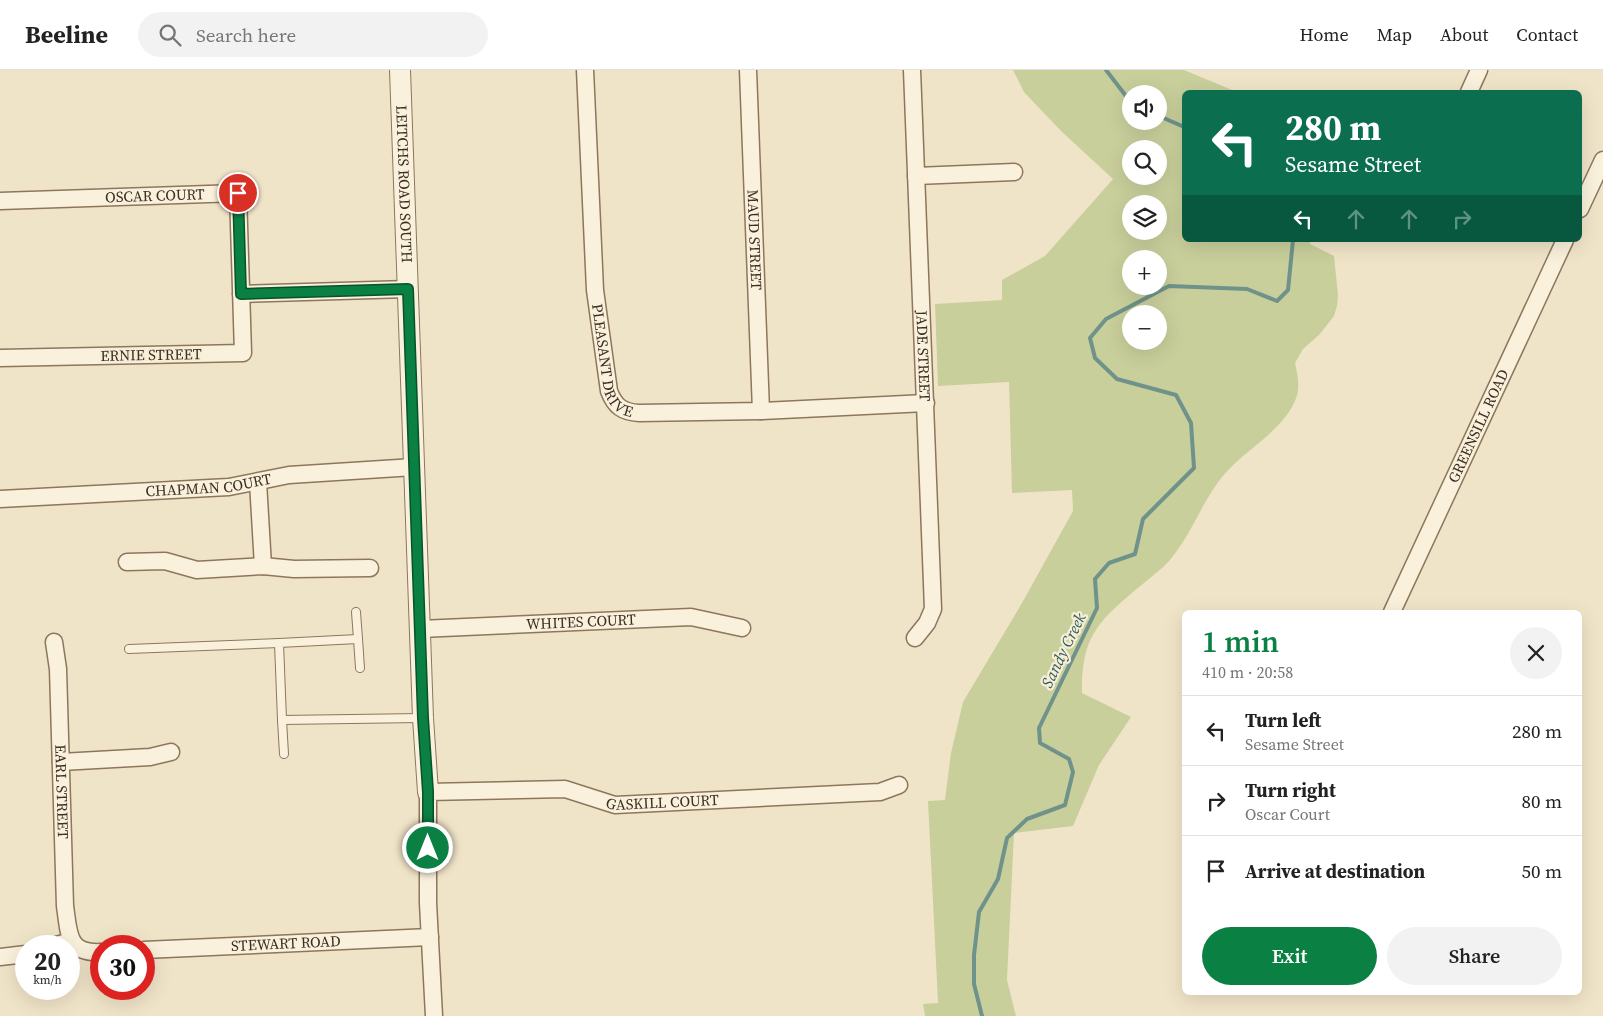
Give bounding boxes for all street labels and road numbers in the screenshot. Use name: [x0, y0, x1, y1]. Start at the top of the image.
street label: LEITCHS ROAD SOUTH: [391, 105, 418, 263]
street label: OSCAR COURT: [105, 183, 205, 207]
street label: MAUD STREET: [743, 189, 767, 291]
street label: PLEASANT DRIVE: [587, 302, 636, 422]
street label: JADE STREET: [911, 309, 936, 402]
street label: ERNIE STREET: [100, 343, 202, 366]
street label: GREENSILL ROAD: [1443, 366, 1513, 486]
street label: CHAPMAN COURT: [145, 468, 273, 501]
street label: WHITES COURT: [525, 608, 636, 634]
street label: EARL STREET: [50, 744, 74, 839]
street label: GASKILL COURT: [603, 789, 719, 815]
street label: STEWART ROAD: [231, 930, 341, 956]

